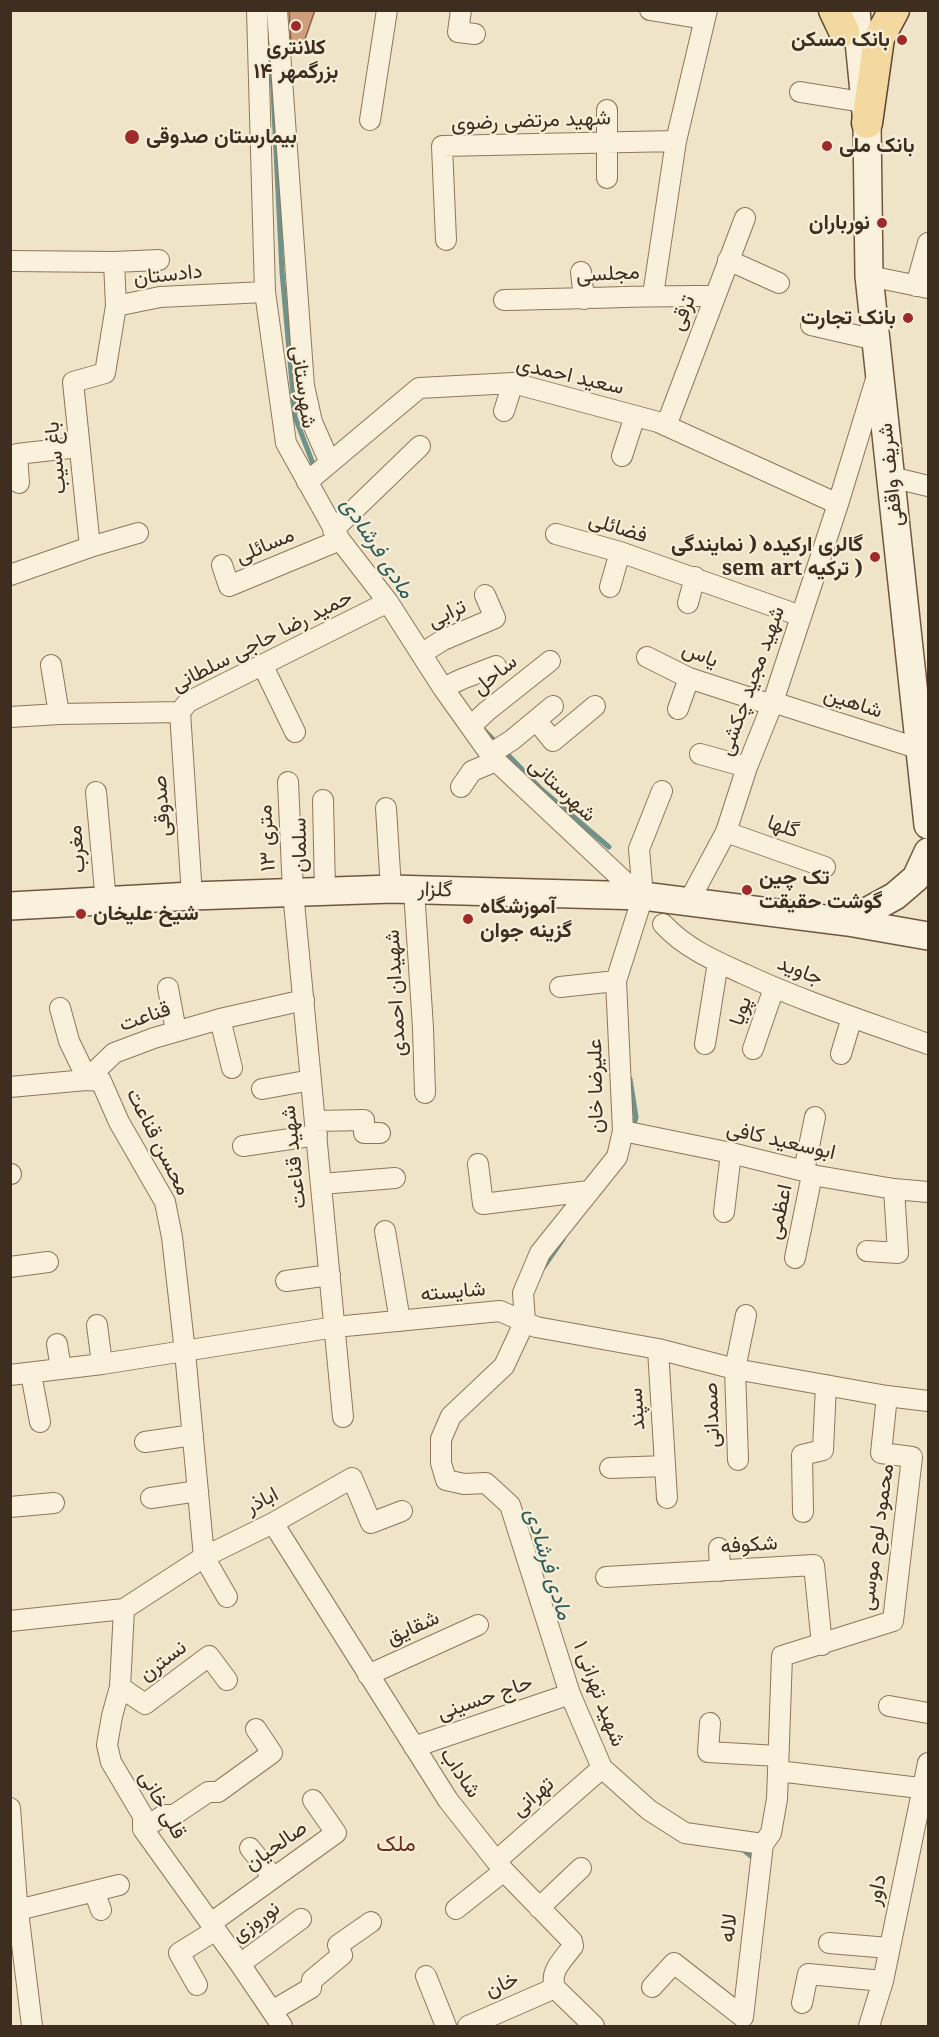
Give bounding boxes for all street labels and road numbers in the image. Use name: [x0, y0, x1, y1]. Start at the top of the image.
street label: شهید مرتضی رضوی: [451, 106, 611, 136]
street label: دادستان: [132, 259, 204, 291]
street label: مجلسی: [576, 260, 640, 288]
street label: ترقی: [665, 292, 701, 334]
street label: شهرستانی: [285, 344, 321, 430]
street label: سعید احمدی: [514, 351, 626, 401]
street label: باغ سیب: [40, 420, 72, 496]
street label: شریف واقفی: [873, 422, 909, 528]
street label: فضائلی: [586, 507, 650, 549]
street label: مسائلی: [232, 522, 298, 570]
street label: حمید رضا حاجی سلطانی: [167, 584, 357, 698]
street label: ترابی: [424, 594, 470, 634]
street label: شهید مجید چکشی: [713, 603, 791, 759]
street label: یاس: [678, 636, 722, 674]
street label: ساحل: [468, 649, 522, 701]
street label: شاهین: [821, 682, 885, 724]
street label: شهرستانی: [523, 752, 601, 828]
street label: صدوقی: [147, 775, 177, 837]
street label: ۱۳ متری: [253, 804, 281, 872]
street label: گلها: [764, 810, 802, 844]
street label: سلمان: [287, 817, 313, 873]
street label: مغرب: [62, 824, 92, 874]
street label: گلزار: [417, 877, 453, 903]
street label: شهیدان احمدی: [380, 929, 412, 1057]
street label: جاوید: [774, 951, 826, 991]
street label: پویا: [724, 993, 758, 1029]
street label: قناعت: [116, 997, 174, 1037]
street label: علیرضا خان: [583, 1038, 609, 1134]
street label: محسن قناعت: [120, 1084, 196, 1200]
street label: شهید قناعت: [276, 1104, 312, 1210]
street label: ابوسعید کافی: [724, 1116, 838, 1166]
street label: اعظمی: [762, 1182, 798, 1242]
street label: شایسته: [419, 1277, 487, 1307]
street label: صمدانی: [698, 1382, 726, 1448]
street label: سپند: [623, 1387, 651, 1431]
street label: محمود لوح موسی: [854, 1462, 900, 1612]
street label: اباذر: [241, 1482, 283, 1520]
street label: شکوفه: [720, 1530, 778, 1560]
street label: شقایق: [383, 1605, 443, 1651]
street label: نسترن: [134, 1635, 192, 1687]
street label: شهید تهرانی ۱: [567, 1638, 631, 1750]
street label: حاج حسینی: [434, 1670, 536, 1726]
street label: شاداب: [434, 1743, 486, 1803]
street label: قلی خانی: [133, 1766, 191, 1844]
street label: تهرانی: [507, 1772, 559, 1822]
street label: صالحیان: [240, 1815, 312, 1877]
street label: داور: [861, 1872, 893, 1908]
street label: نوروزی: [227, 1896, 285, 1948]
street label: لاله: [715, 1912, 743, 1944]
street label: خان: [481, 1967, 523, 2003]

